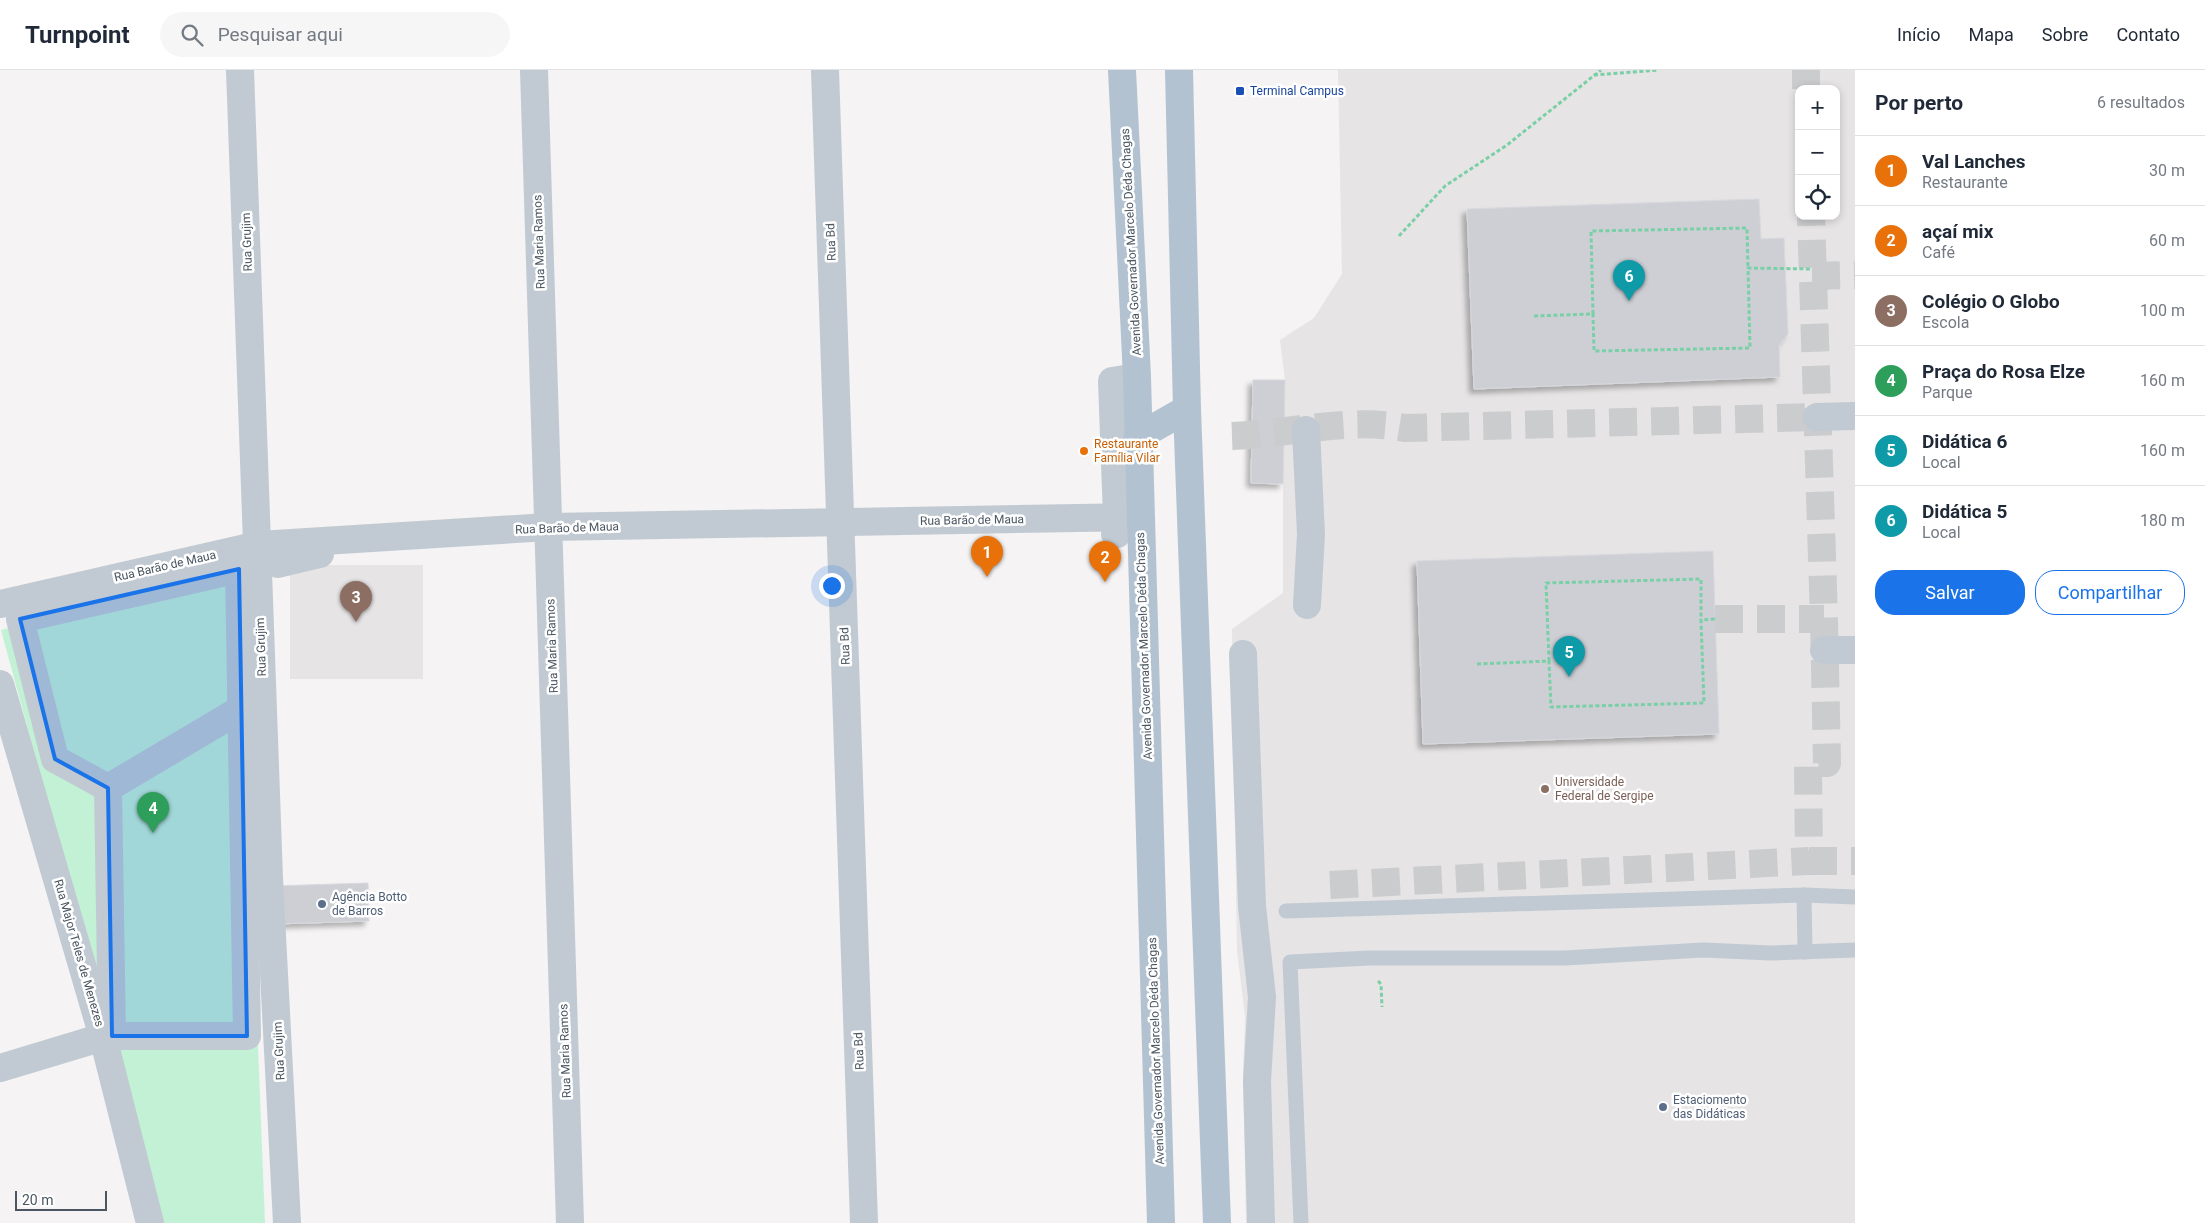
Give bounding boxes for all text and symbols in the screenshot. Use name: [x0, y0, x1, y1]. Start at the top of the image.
search box: [160, 12, 510, 57]
text: Turnpoint: [25, 21, 130, 49]
icon: search: [178, 21, 206, 49]
text: Pesquisar aqui: [218, 23, 343, 46]
text: Início: [1897, 24, 1940, 45]
text: Mapa: [1968, 24, 2014, 45]
text: Sobre: [2042, 24, 2088, 45]
text: Contato: [2116, 24, 2180, 45]
place label: Terminal Campus: [1250, 84, 1344, 98]
marker: Terminal Campus: [1234, 85, 1246, 97]
map controls: [1795, 85, 1840, 220]
button: +: [1795, 85, 1840, 130]
text: Por perto: [1875, 91, 1963, 115]
text: 6 resultados: [2097, 93, 2185, 112]
street label: Avenida Governador Marcelo Déda Chagas: [1118, 128, 1144, 356]
button: −: [1795, 130, 1840, 175]
text: Val Lanches: [1922, 150, 2026, 173]
text: 1: [1886, 161, 1896, 180]
text: 30 m: [2149, 161, 2185, 180]
text: Restaurante: [1922, 173, 2008, 192]
button: locate: [1795, 175, 1840, 220]
street label: Rua Maria Ramos: [530, 195, 548, 289]
street label: Rua Grujim: [239, 212, 255, 272]
text: açaí mix: [1922, 220, 1993, 243]
street label: Rua Bd: [823, 223, 839, 261]
text: 2: [1886, 231, 1896, 250]
text: 60 m: [2149, 231, 2185, 250]
text: Café: [1922, 243, 1955, 262]
pin: 6: [1613, 260, 1645, 301]
text: Colégio O Globo: [1922, 290, 2060, 313]
text: 3: [1886, 301, 1896, 320]
text: 100 m: [2140, 301, 2185, 320]
text: Escola: [1922, 313, 1969, 332]
text: Praça do Rosa Elze: [1922, 360, 2085, 383]
text: 4: [1886, 371, 1896, 390]
text: 160 m: [2140, 371, 2185, 390]
text: Parque: [1922, 383, 1972, 402]
text: Didática 6: [1922, 430, 2007, 453]
place label: Restaurante Família Vilar: [1094, 437, 1160, 465]
text: 5: [1886, 441, 1896, 460]
text: 160 m: [2140, 441, 2185, 460]
marker: Restaurante Família Vilar: [1078, 445, 1090, 457]
text: Local: [1922, 453, 1961, 472]
text: Didática 5: [1922, 500, 2007, 523]
text: 6: [1886, 511, 1896, 530]
text: 180 m: [2140, 511, 2185, 530]
street label: Rua Barão de Maua: [920, 512, 1024, 528]
street label: Rua Barão de Maua: [515, 519, 619, 537]
text: Local: [1922, 523, 1961, 542]
street label: Avenida Governador Marcelo Déda Chagas: [1133, 532, 1155, 760]
pin: 1: [971, 536, 1003, 577]
pin: 2: [1089, 541, 1121, 582]
street label: Rua Barão de Maua: [113, 547, 217, 585]
button: Salvar: [1875, 570, 2025, 615]
button: Compartilhar: [2035, 570, 2185, 615]
your location: [819, 573, 845, 599]
pin: 3: [340, 581, 372, 622]
street label: Rua Maria Ramos: [543, 599, 561, 693]
street label: Rua Grujim: [253, 617, 269, 677]
street label: Rua Bd: [837, 627, 853, 665]
pin: 5: [1553, 636, 1585, 677]
place label: Universidade Federal de Sergipe: [1555, 775, 1654, 803]
marker: Universidade Federal de Sergipe: [1539, 783, 1551, 795]
pin: 4: [137, 792, 169, 833]
street label: Rua Major Teles de Menezes: [51, 878, 107, 1028]
place label: Agência Botto de Barros: [332, 890, 407, 918]
marker: Agência Botto de Barros: [316, 898, 328, 910]
street label: Avenida Governador Marcelo Déda Chagas: [1145, 937, 1167, 1165]
street label: Rua Maria Ramos: [556, 1004, 574, 1098]
street label: Rua Grujim: [270, 1021, 288, 1081]
street label: Rua Bd: [851, 1032, 867, 1070]
place label: Estaciomento das Didáticas: [1673, 1093, 1747, 1121]
marker: Estaciomento das Didáticas: [1657, 1101, 1669, 1113]
scale bar: [15, 1188, 108, 1211]
text: 20 m: [22, 1192, 54, 1208]

